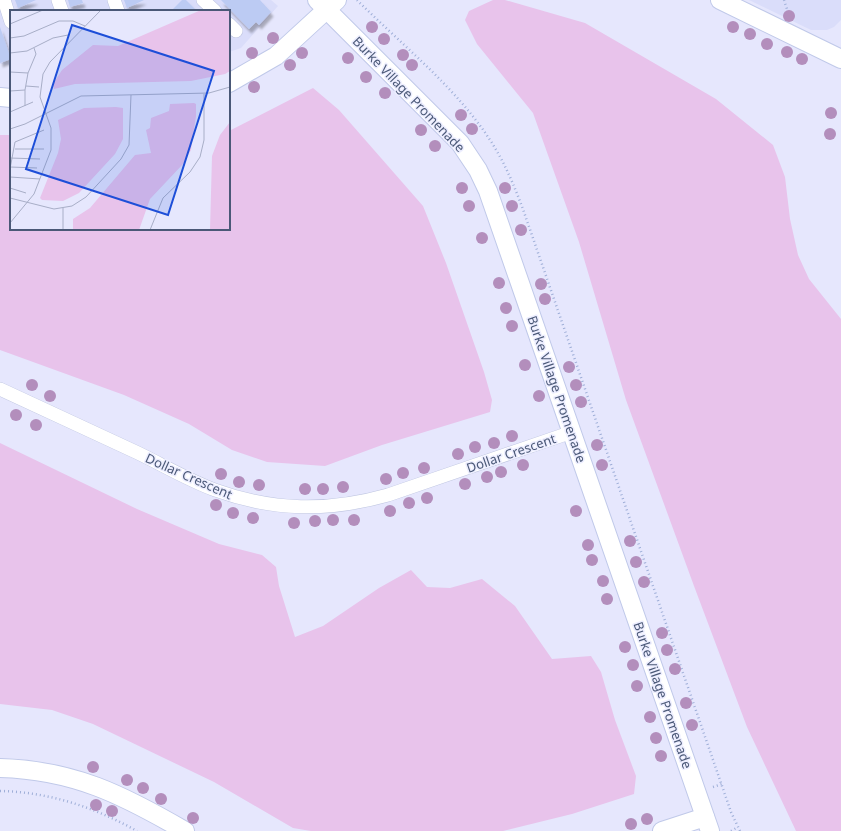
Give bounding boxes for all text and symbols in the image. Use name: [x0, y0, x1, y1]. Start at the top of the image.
inset map: [10, 10, 230, 230]
street label: Burke Village Promenade: [349, 32, 469, 156]
street label: Burke Village Promenade: [523, 313, 591, 465]
street label: Dollar Crescent: [464, 429, 558, 477]
street label: Dollar Crescent: [143, 449, 236, 503]
street label: Burke Village Promenade: [629, 619, 697, 771]

